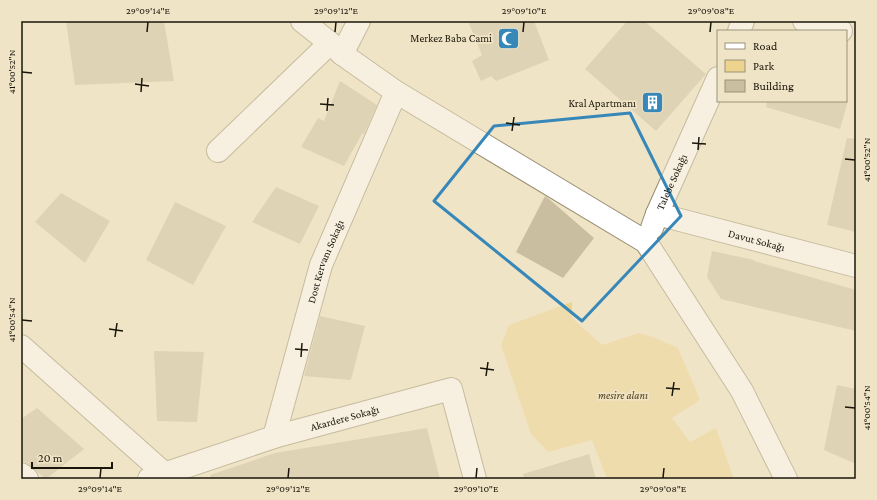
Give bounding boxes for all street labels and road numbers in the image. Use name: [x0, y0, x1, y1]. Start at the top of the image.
street label: Talebe Sokağı: [654, 152, 689, 212]
street label: Dost Kervanı Sokağı: [305, 218, 346, 304]
street label: Davut Sokağı: [727, 227, 786, 254]
street label: Akardere Sokağı: [309, 403, 380, 433]

